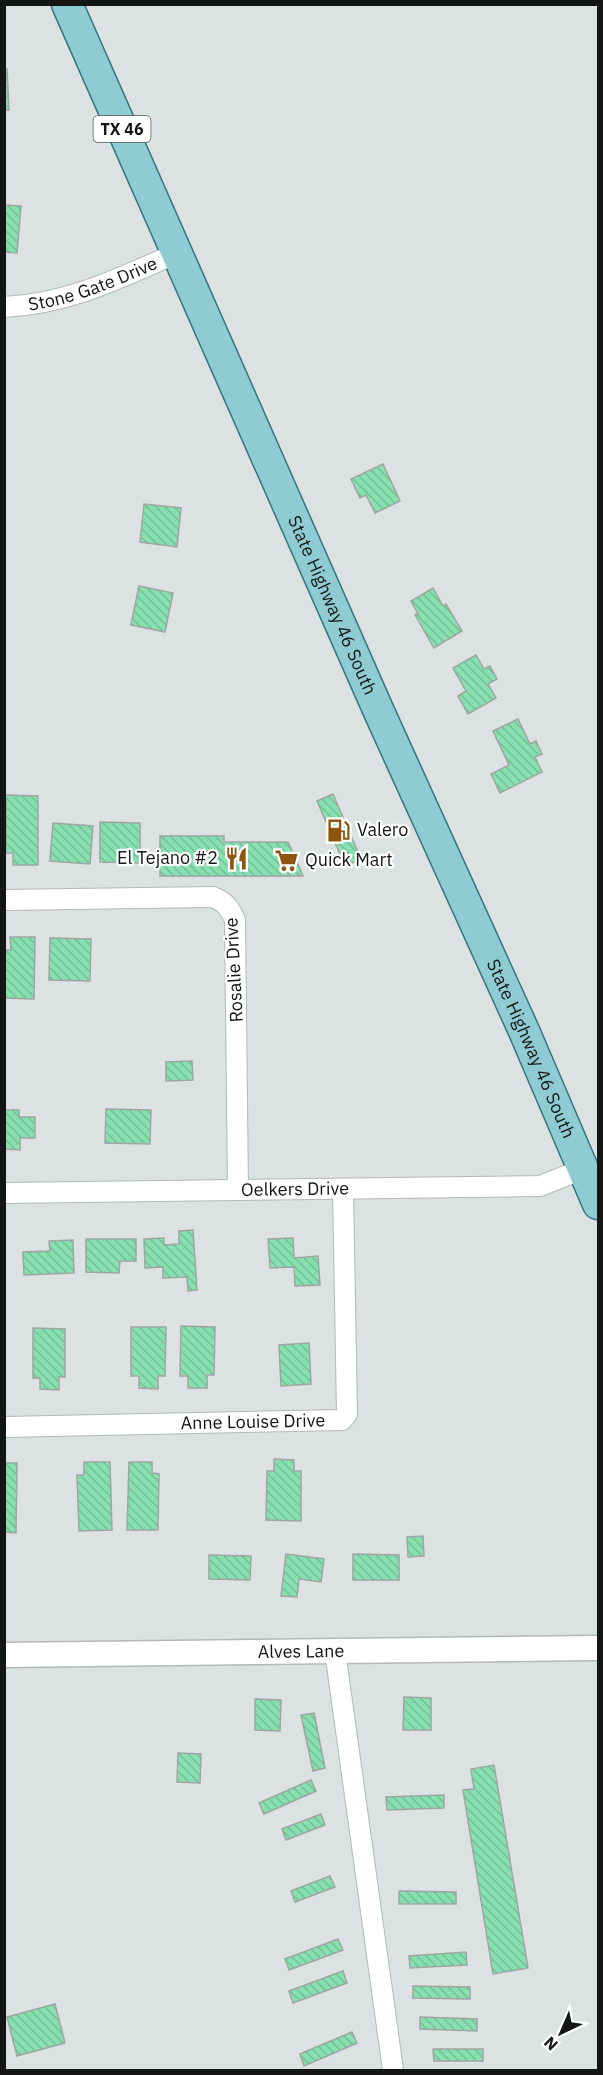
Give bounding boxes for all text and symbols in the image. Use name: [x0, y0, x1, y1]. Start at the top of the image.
road number: TX 46: [94, 116, 150, 142]
street label: Stone Gate Drive: [26, 251, 161, 316]
street label: State Highway 46 South: [283, 512, 382, 698]
fuel station icon: Valero: [326, 817, 352, 843]
place label: Valero: [357, 818, 408, 841]
restaurant icon: El Tejano #2: [223, 845, 249, 871]
place label: El Tejano #2: [117, 846, 218, 869]
supermarket icon: Quick Mart: [274, 847, 300, 873]
place label: Quick Mart: [305, 848, 392, 871]
street label: Rosalie Drive: [219, 917, 248, 1023]
street label: State Highway 46 South: [482, 955, 580, 1142]
street label: Oelkers Drive: [241, 1176, 349, 1201]
street label: Anne Louise Drive: [180, 1408, 326, 1434]
street label: Alves Lane: [258, 1639, 345, 1663]
north arrow: [531, 2003, 591, 2063]
text: N: [539, 2033, 562, 2055]

